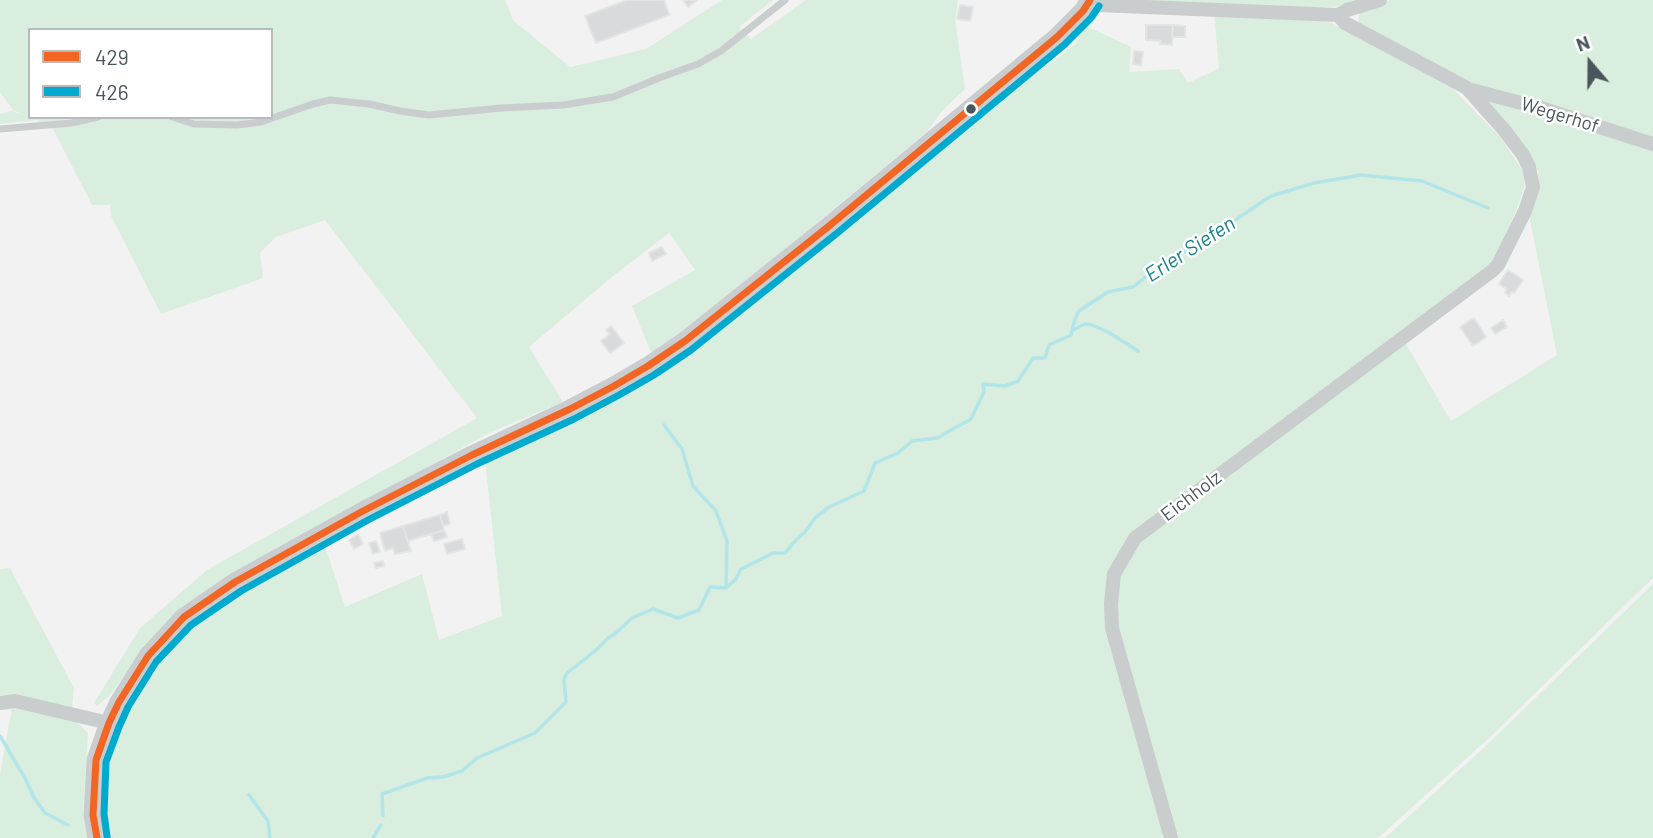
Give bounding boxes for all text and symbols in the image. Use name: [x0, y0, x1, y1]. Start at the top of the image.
legend: [28, 28, 273, 119]
north arrow: [1555, 28, 1625, 98]
text: N: [1573, 30, 1593, 56]
text: 429: [95, 44, 129, 69]
text: 426: [95, 79, 129, 104]
street label: Wegerhof: [1518, 92, 1602, 138]
unlabelled marker: [964, 102, 978, 116]
water label: Erler Siefen: [1140, 210, 1240, 288]
street label: Eichholz: [1156, 466, 1226, 526]

